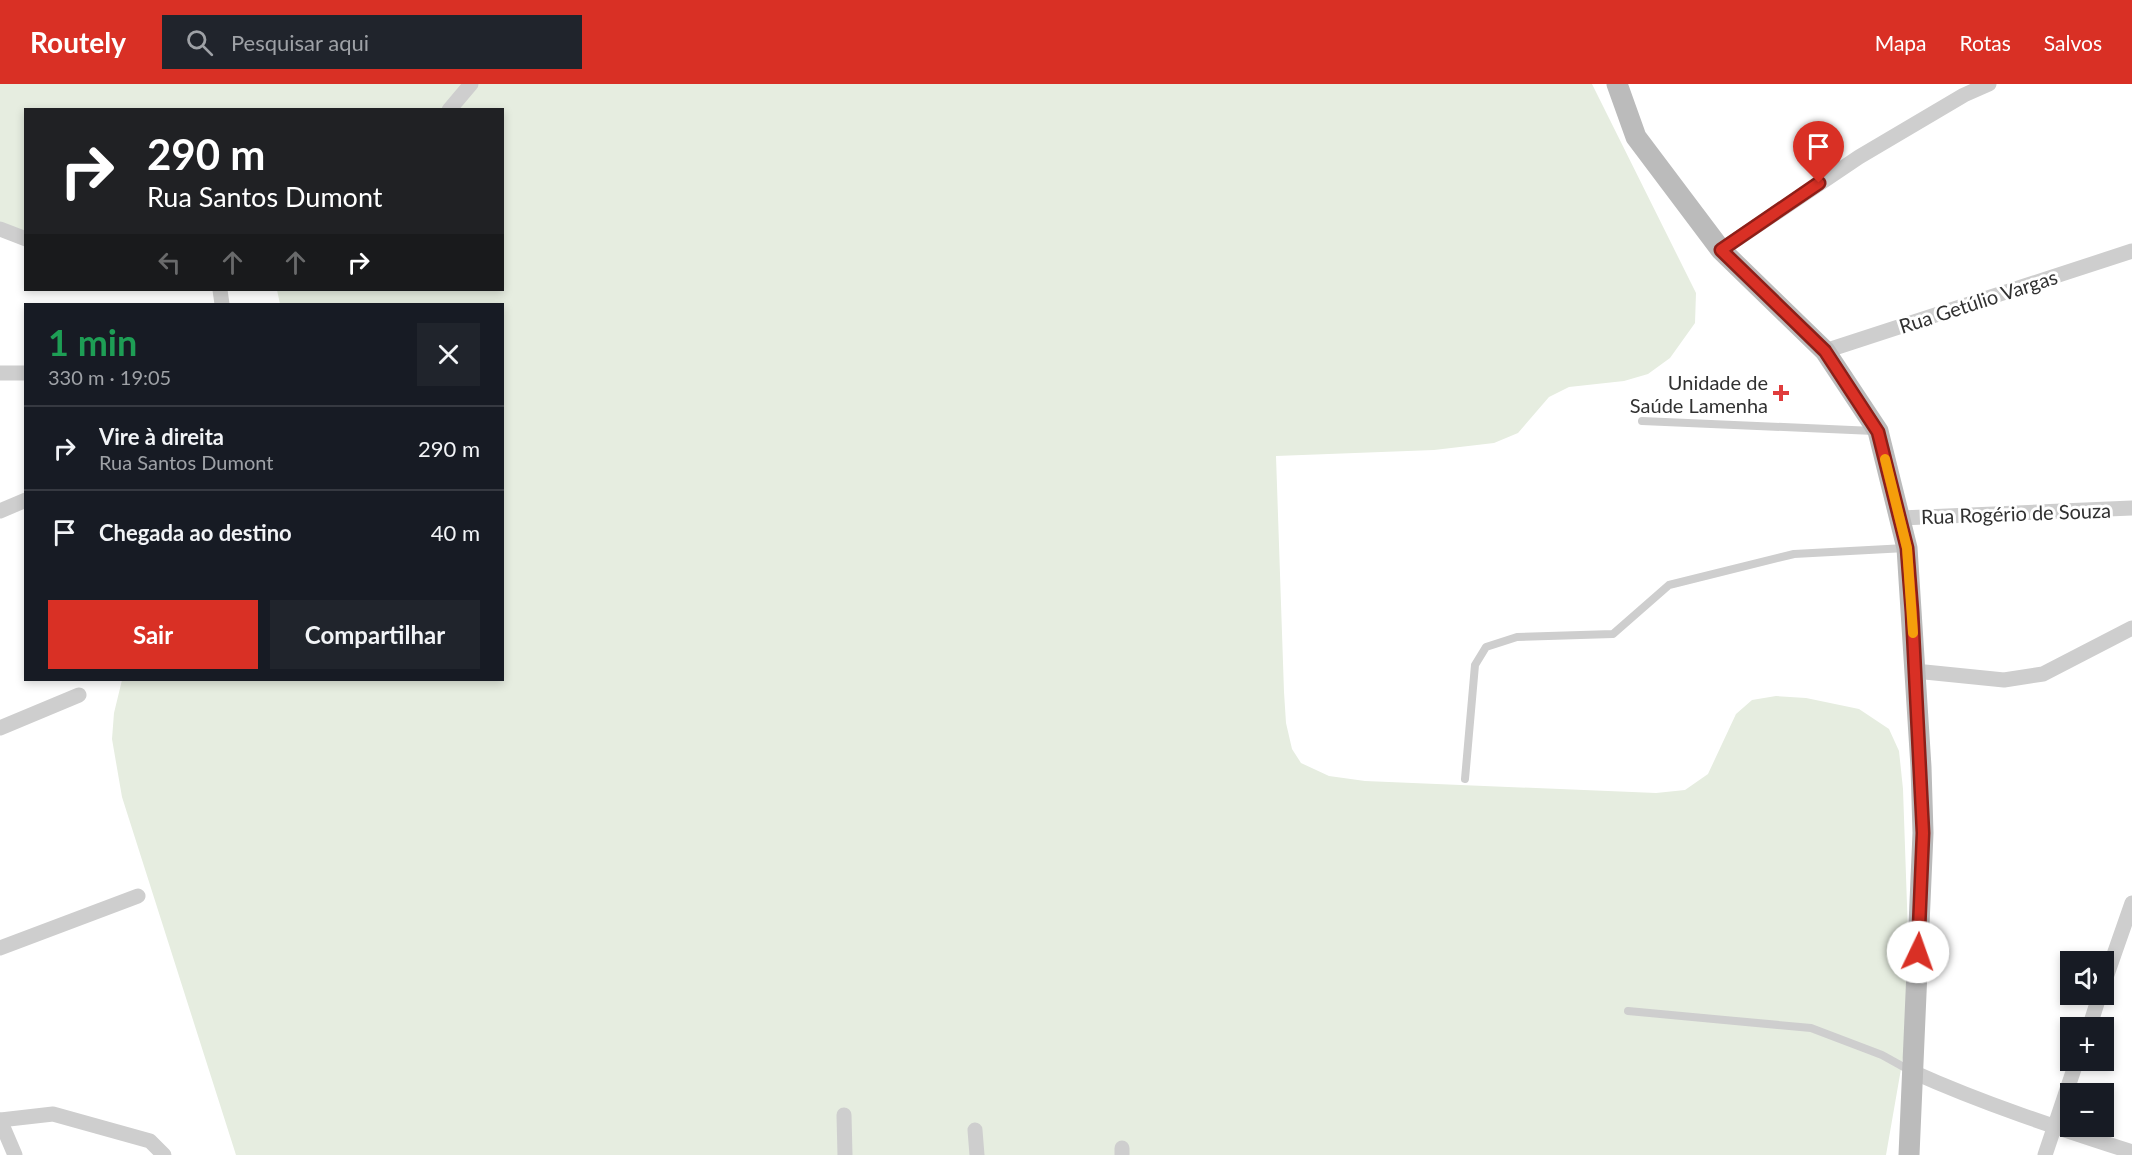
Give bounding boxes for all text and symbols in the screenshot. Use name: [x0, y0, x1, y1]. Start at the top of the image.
search box: [162, 15, 582, 69]
text: Routely: [30, 25, 126, 59]
icon: search: [183, 26, 216, 59]
text: Pesquisar aqui: [231, 29, 369, 56]
text: Mapa: [1875, 30, 1927, 55]
text: Rotas: [1960, 30, 2011, 55]
text: Salvos: [2044, 30, 2102, 55]
pin: [1793, 121, 1844, 183]
text: 290 m: [147, 129, 265, 179]
icon: arrive: [1802, 130, 1835, 163]
icon: right: [48, 132, 126, 210]
text: Rua Santos Dumont: [147, 180, 382, 213]
icon: left: [153, 246, 186, 279]
icon: ahead: [216, 246, 249, 279]
icon: ahead: [279, 246, 312, 279]
icon: right: [342, 246, 375, 279]
street label: Rua Getúlio Vargas: [1896, 264, 2060, 338]
text: 1 min: [48, 320, 137, 364]
button: close: [417, 323, 480, 386]
text: 330 m · 19:05: [48, 365, 171, 389]
place label: Unidade de Saúde Lamenha: [1630, 370, 1768, 417]
marker: Unidade de Saúde Lamenha: [1772, 384, 1790, 402]
text: Vire à direita: [99, 423, 224, 450]
icon: right: [48, 432, 81, 465]
text: 290 m: [418, 435, 480, 462]
text: Rua Santos Dumont: [99, 450, 273, 474]
street label: Rua Rogério de Souza: [1921, 498, 2111, 528]
icon: arrive: [48, 516, 81, 549]
text: Chegada ao destino: [99, 519, 292, 546]
text: 40 m: [431, 519, 480, 546]
button: Sair: [48, 600, 258, 669]
button: Compartilhar: [270, 600, 480, 669]
position arrow: [1886, 920, 1950, 984]
map controls: [2060, 951, 2114, 1137]
button: sound: [2060, 951, 2114, 1005]
button: +: [2060, 1017, 2114, 1071]
button: −: [2060, 1083, 2114, 1137]

